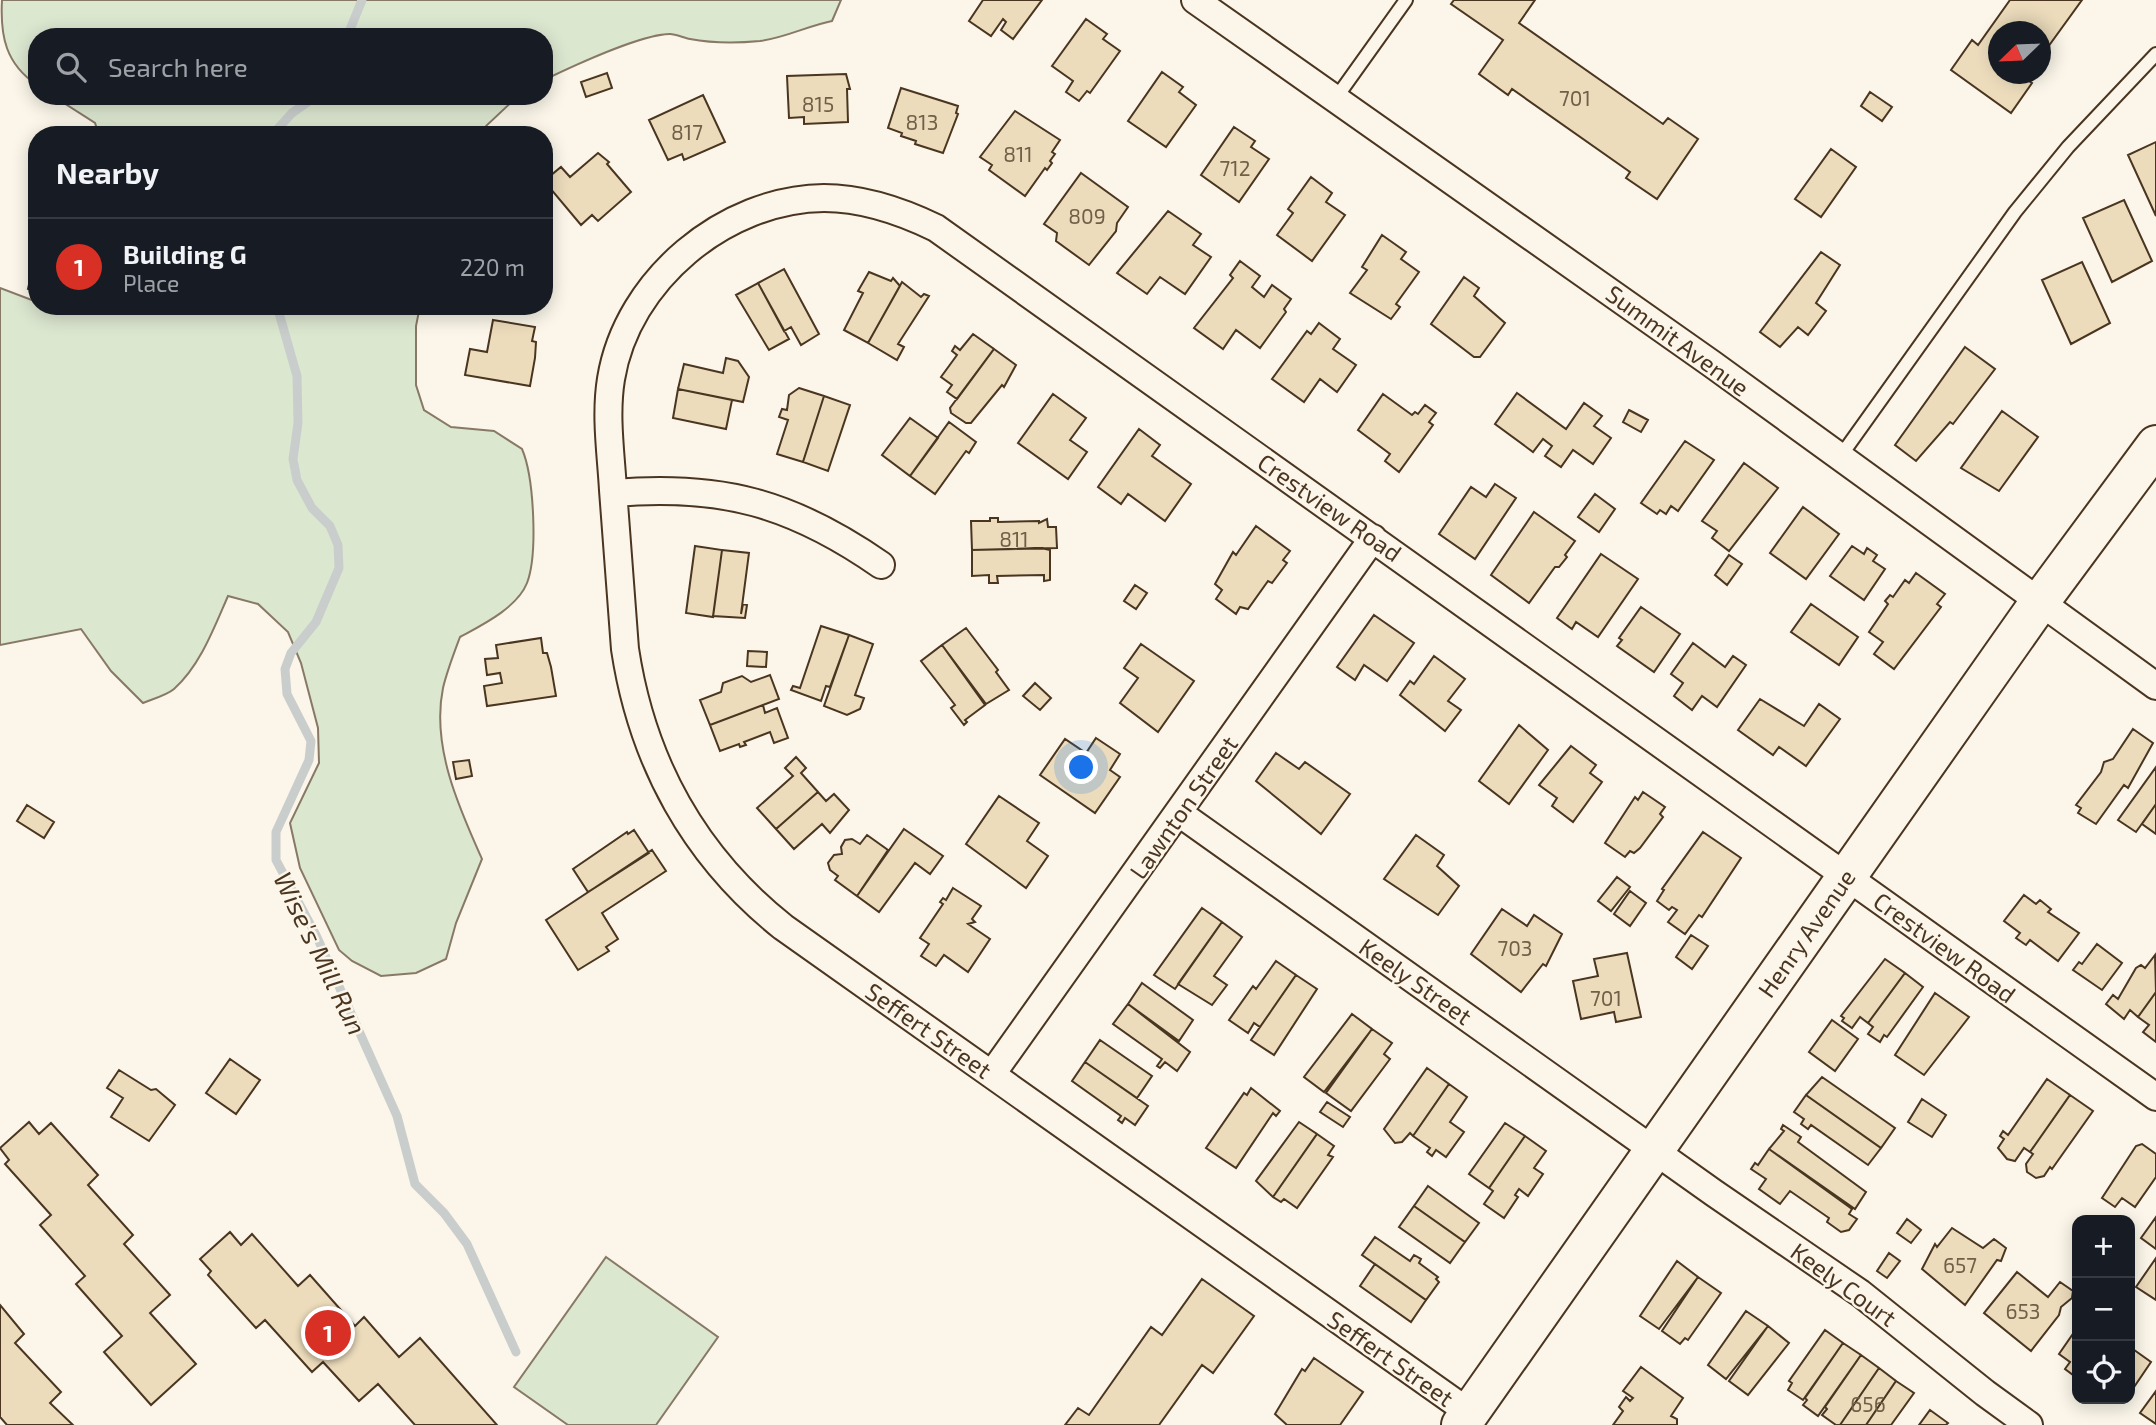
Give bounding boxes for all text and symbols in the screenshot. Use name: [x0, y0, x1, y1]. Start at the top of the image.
north arrow: [1988, 21, 2051, 84]
search box: [28, 28, 553, 105]
icon: search: [52, 48, 90, 86]
text: Search here: [108, 51, 248, 82]
house number: 701: [1559, 85, 1591, 110]
house number: 815: [802, 91, 834, 116]
house number: 813: [906, 109, 938, 134]
house number: 817: [671, 119, 703, 144]
house number: 811: [1003, 141, 1033, 166]
text: Nearby: [56, 154, 159, 190]
house number: 712: [1220, 155, 1250, 180]
house number: 809: [1068, 203, 1106, 228]
text: Building G: [123, 238, 247, 269]
text: 1: [74, 253, 84, 281]
text: 220 m: [460, 253, 525, 281]
text: Place: [123, 269, 179, 297]
street label: Summit Avenue: [1601, 278, 1755, 402]
street label: Crestview Road: [1253, 447, 1407, 567]
house number: 811: [999, 526, 1029, 551]
street label: Lawnton Street: [1123, 730, 1243, 884]
your location: [1064, 750, 1098, 784]
street label: Henry Avenue: [1751, 863, 1861, 1003]
water label: Wise's Mill Run: [268, 866, 374, 1040]
street label: Crestview Road: [1868, 886, 2022, 1008]
street label: Keely Street: [1354, 932, 1478, 1030]
house number: 703: [1497, 935, 1533, 960]
street label: Seffert Street: [861, 976, 997, 1084]
house number: 701: [1590, 985, 1622, 1010]
map controls: [2072, 1215, 2135, 1404]
button: +: [2072, 1215, 2135, 1278]
street label: Keely Court: [1786, 1236, 1902, 1332]
house number: 657: [1943, 1252, 1977, 1277]
button: −: [2072, 1278, 2135, 1341]
house number: 653: [2006, 1298, 2040, 1323]
street label: Seffert Street: [1323, 1304, 1459, 1412]
pin: 1: [305, 1307, 351, 1359]
button: locate: [2072, 1341, 2135, 1404]
house number: 656: [1850, 1391, 1886, 1416]

